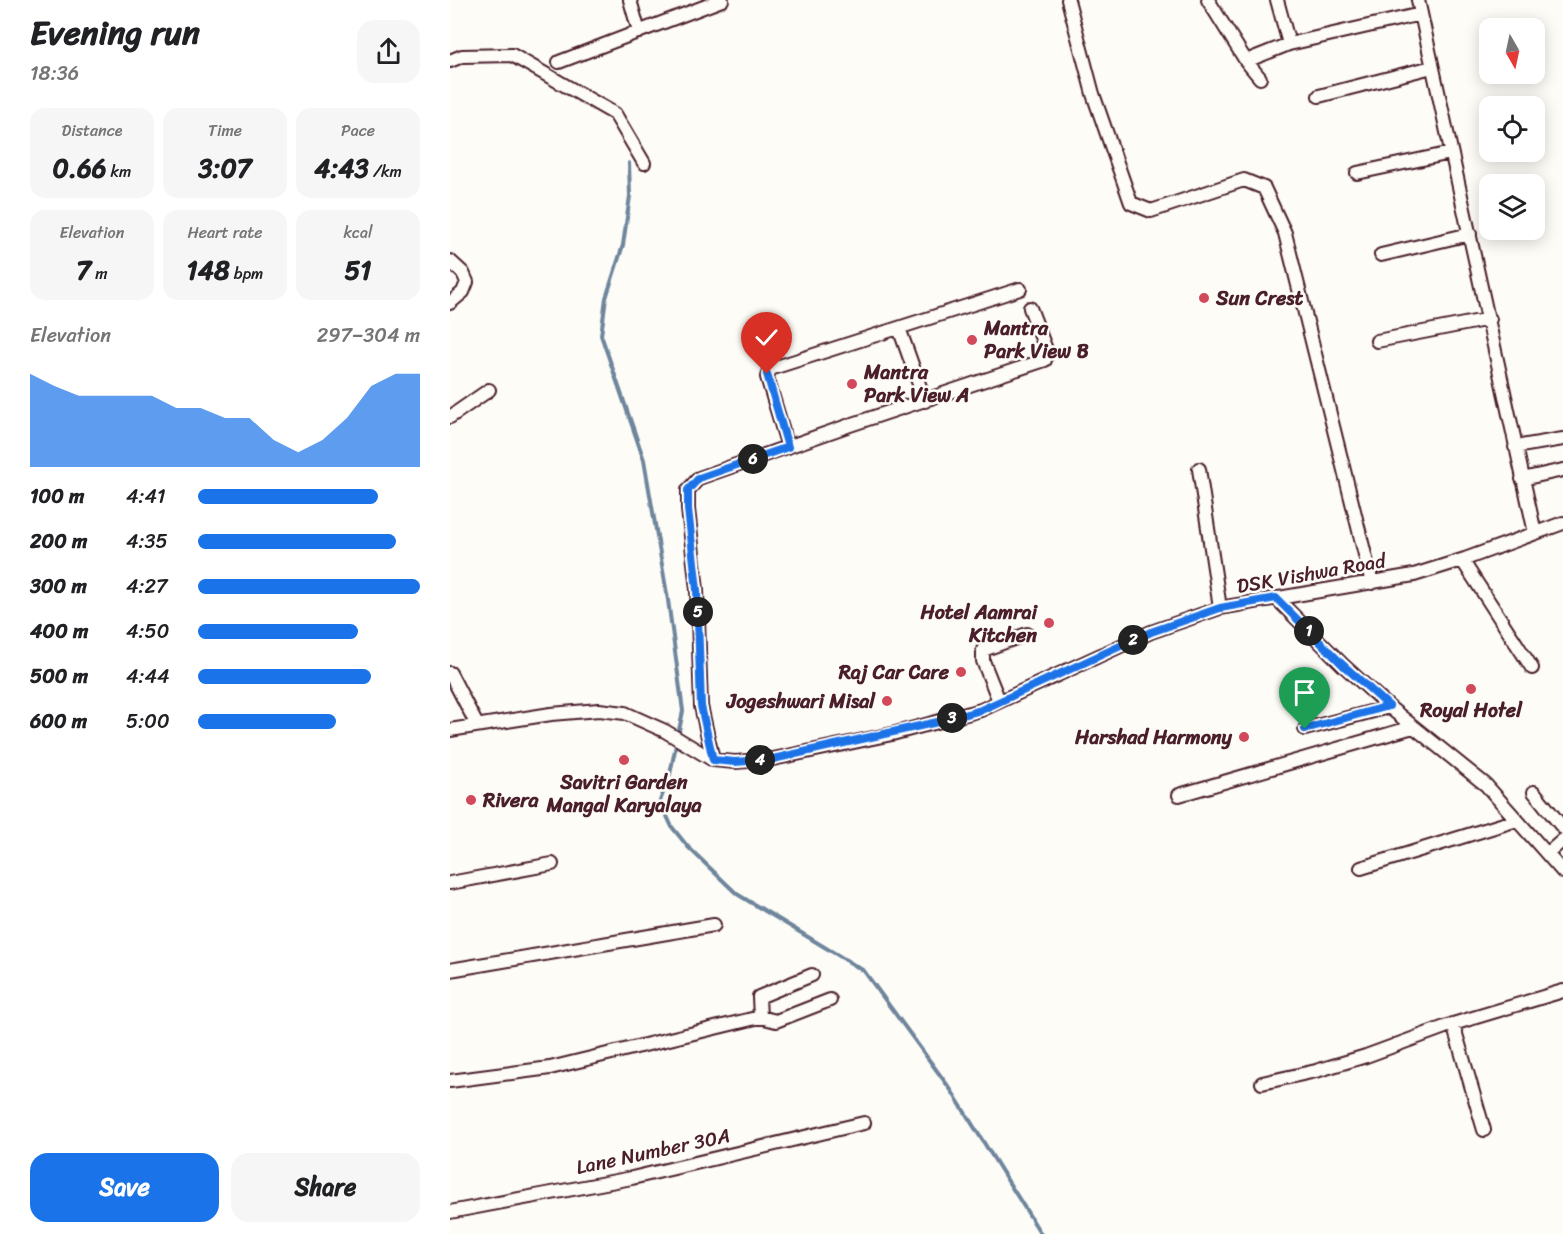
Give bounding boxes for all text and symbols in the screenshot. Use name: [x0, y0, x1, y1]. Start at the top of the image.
text: Evening run: [30, 4, 200, 62]
north arrow: [1479, 18, 1545, 84]
map controls: [1479, 18, 1545, 240]
button: share: [357, 20, 420, 83]
text: 18:36: [30, 56, 79, 91]
button: locate: [1479, 96, 1545, 162]
text: Distance: [62, 116, 122, 145]
text: Time: [208, 116, 242, 145]
text: Pace: [341, 116, 375, 145]
text: 0.66: [53, 145, 106, 191]
text: 3:07: [198, 145, 252, 191]
text: 4:43: [314, 145, 369, 191]
text: km: [106, 157, 131, 186]
text: /km: [369, 157, 402, 186]
button: layers: [1479, 174, 1545, 240]
text: Elevation: [60, 218, 124, 247]
text: Heart rate: [187, 218, 263, 247]
text: kcal: [343, 218, 373, 247]
text: 7: [76, 247, 91, 293]
text: 148: [187, 247, 230, 293]
text: 51: [344, 247, 372, 293]
text: m: [91, 259, 108, 288]
text: bpm: [230, 259, 263, 288]
place label: Sun Crest: [1215, 281, 1303, 316]
marker: Sun Crest: [1197, 291, 1211, 305]
place label: Mantra Park View B: [983, 311, 1089, 369]
pin: [741, 312, 792, 374]
text: Elevation: [30, 318, 111, 353]
text: 297–304 m: [317, 318, 420, 353]
icon: check: [750, 321, 783, 354]
marker: Mantra Park View B: [965, 333, 979, 347]
place label: Mantra Park View A: [863, 355, 969, 413]
marker: Mantra Park View A: [845, 377, 859, 391]
pin: 6: [738, 444, 768, 474]
text: 6: [748, 444, 758, 473]
text: 100 m: [30, 479, 84, 514]
text: 4:41: [126, 479, 166, 514]
text: 200 m: [30, 524, 87, 559]
text: 4:35: [126, 524, 168, 559]
street label: DSK Vishwa Road: [1234, 543, 1390, 604]
text: 300 m: [30, 569, 87, 604]
text: 4:27: [126, 569, 168, 604]
place label: Hotel Aamrai Kitchen: [919, 595, 1038, 653]
pin: 5: [683, 597, 713, 627]
text: 5: [693, 597, 703, 626]
text: 400 m: [30, 614, 88, 649]
text: 4:50: [126, 614, 169, 649]
marker: Hotel Aamrai Kitchen: [1042, 616, 1056, 630]
pin: 1: [1294, 616, 1324, 646]
text: 1: [1306, 616, 1312, 645]
pin: 2: [1118, 625, 1148, 655]
text: 2: [1128, 625, 1138, 654]
place label: Raj Car Care: [838, 655, 950, 690]
text: 500 m: [30, 659, 88, 694]
text: 4:44: [126, 659, 170, 694]
marker: Raj Car Care: [954, 665, 968, 679]
pin: [1279, 667, 1330, 729]
icon: arrive: [1288, 676, 1321, 709]
marker: Royal Hotel: [1464, 682, 1478, 696]
place label: Jogeshwari Misal: [726, 684, 876, 719]
place label: Royal Hotel: [1419, 693, 1523, 728]
marker: Jogeshwari Misal: [880, 694, 894, 708]
pin: 3: [937, 703, 967, 733]
text: 3: [948, 703, 956, 732]
text: 600 m: [30, 704, 87, 739]
text: 5:00: [126, 704, 170, 739]
place label: Harshad Harmony: [1074, 720, 1233, 755]
marker: Harshad Harmony: [1237, 730, 1251, 744]
pin: 4: [745, 745, 775, 775]
text: 4: [755, 745, 765, 774]
marker: Savitri Garden Mangal Karyalaya: [617, 753, 631, 767]
place label: Savitri Garden Mangal Karyalaya: [545, 765, 703, 823]
place label: Rivera: [482, 783, 539, 818]
marker: Rivera: [464, 793, 478, 807]
street label: Lane Number 30A: [573, 1118, 733, 1185]
button: Save: [30, 1153, 219, 1222]
button: Share: [231, 1153, 420, 1222]

